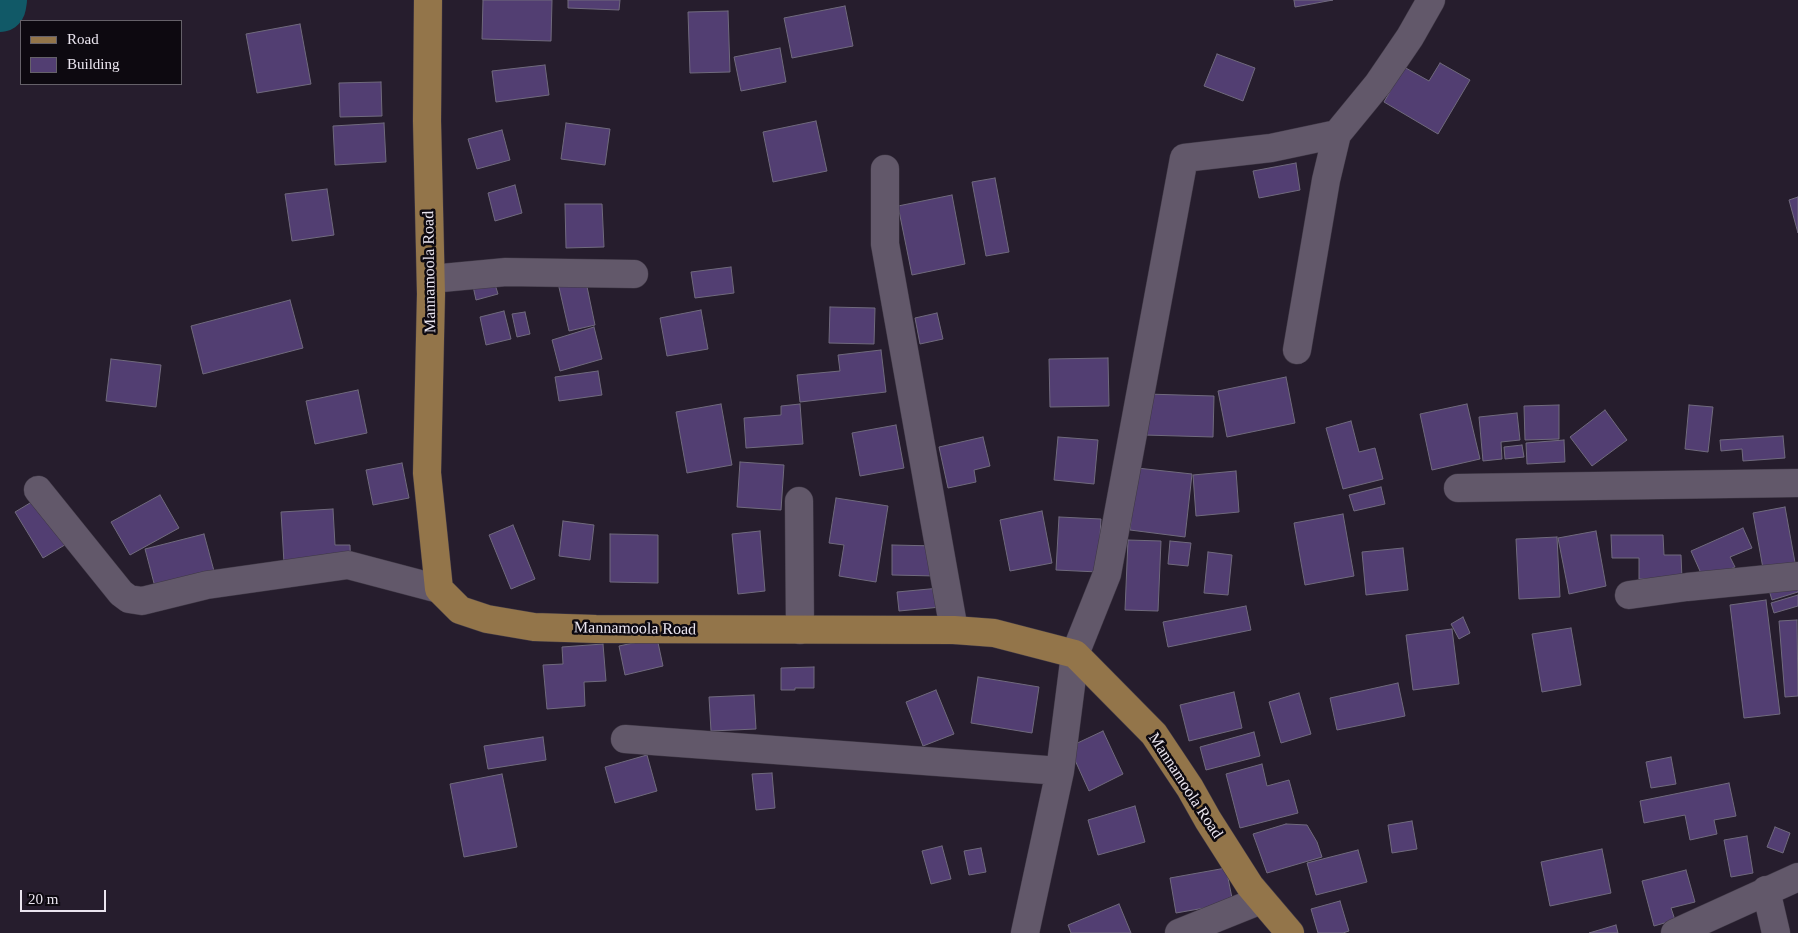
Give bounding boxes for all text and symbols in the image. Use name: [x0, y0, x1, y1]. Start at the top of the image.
legend: [20, 20, 182, 85]
text: Road: [67, 31, 99, 47]
text: Building: [67, 56, 120, 72]
street label: Mannamoola Road: [419, 211, 441, 333]
street label: Mannamoola Road: [574, 618, 696, 640]
street label: Mannamoola Road: [1144, 730, 1226, 842]
scale bar: [22, 880, 109, 912]
text: 20 m: [28, 891, 58, 907]

